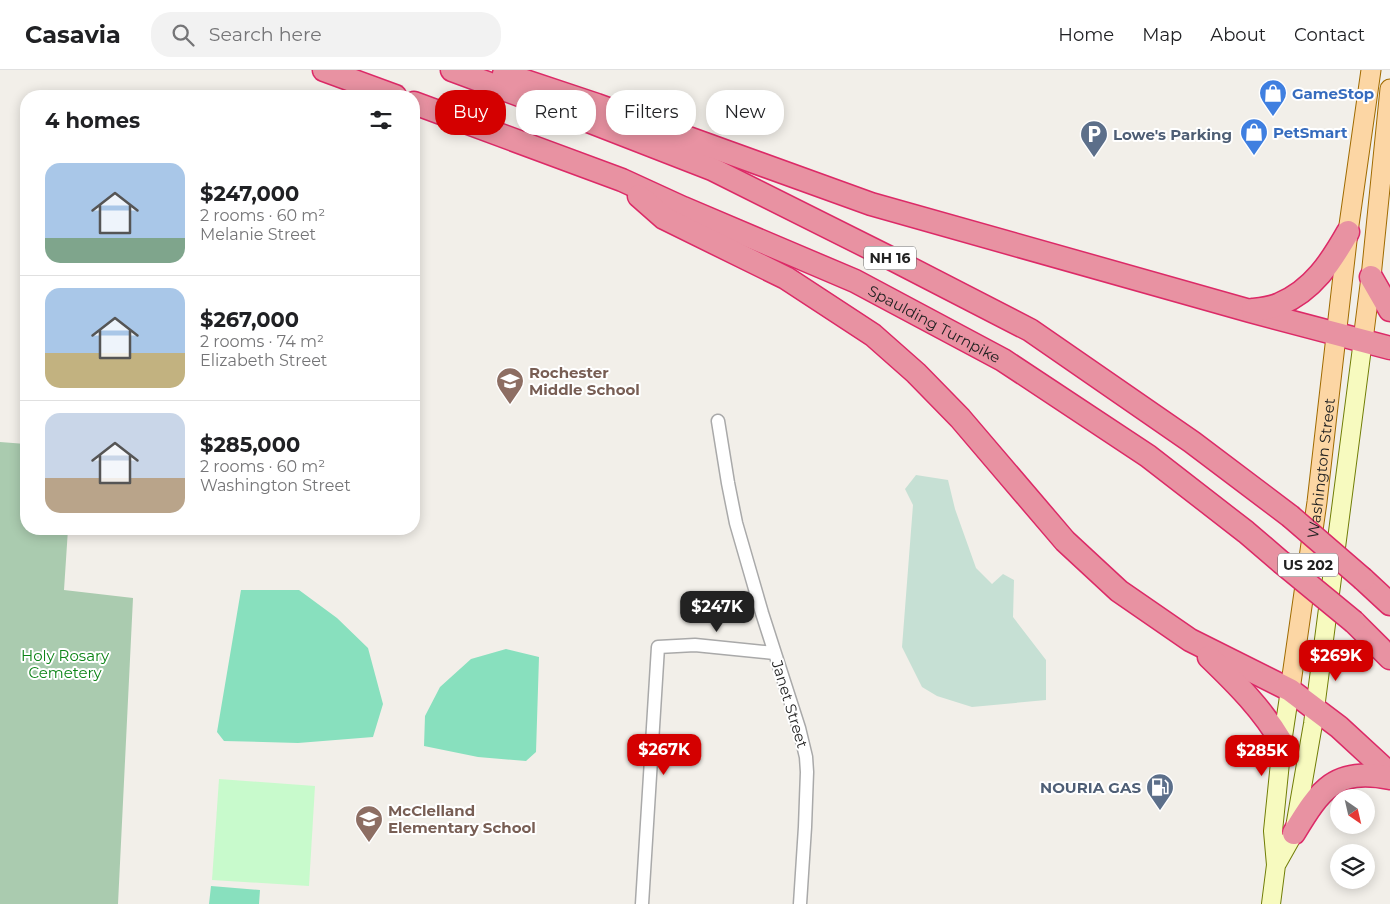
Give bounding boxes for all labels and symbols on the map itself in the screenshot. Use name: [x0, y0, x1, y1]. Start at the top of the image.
shop icon: GameStop: [1258, 78, 1288, 117]
place label: GameStop: [1292, 84, 1374, 103]
shop icon: PetSmart: [1239, 117, 1269, 156]
parking icon: Lowe's Parking: [1079, 119, 1109, 158]
place label: PetSmart: [1273, 123, 1348, 142]
place label: Lowe's Parking: [1113, 125, 1232, 144]
road number: NH 16: [864, 247, 916, 270]
street label: Spaulding Turnpike: [865, 280, 1004, 367]
place label: Rochester Middle School: [529, 363, 640, 399]
school or university icon: Rochester Middle School: [495, 366, 525, 405]
street label: Washington Street: [1302, 397, 1338, 540]
road number: US 202: [1278, 554, 1338, 576]
pin: $247K: [682, 590, 752, 633]
pin: $269K: [1301, 640, 1371, 682]
park label: Holy Rosary Cemetery: [21, 646, 110, 682]
street label: Janet Street: [767, 657, 812, 750]
pin: $267K: [629, 734, 699, 776]
pin: $285K: [1227, 734, 1297, 777]
fuel station icon: NOURIA GAS: [1145, 772, 1175, 811]
place label: NOURIA GAS: [1040, 778, 1141, 797]
north arrow: [1330, 789, 1375, 834]
place label: McClelland Elementary School: [388, 801, 536, 837]
school or university icon: McClelland Elementary School: [354, 804, 384, 843]

